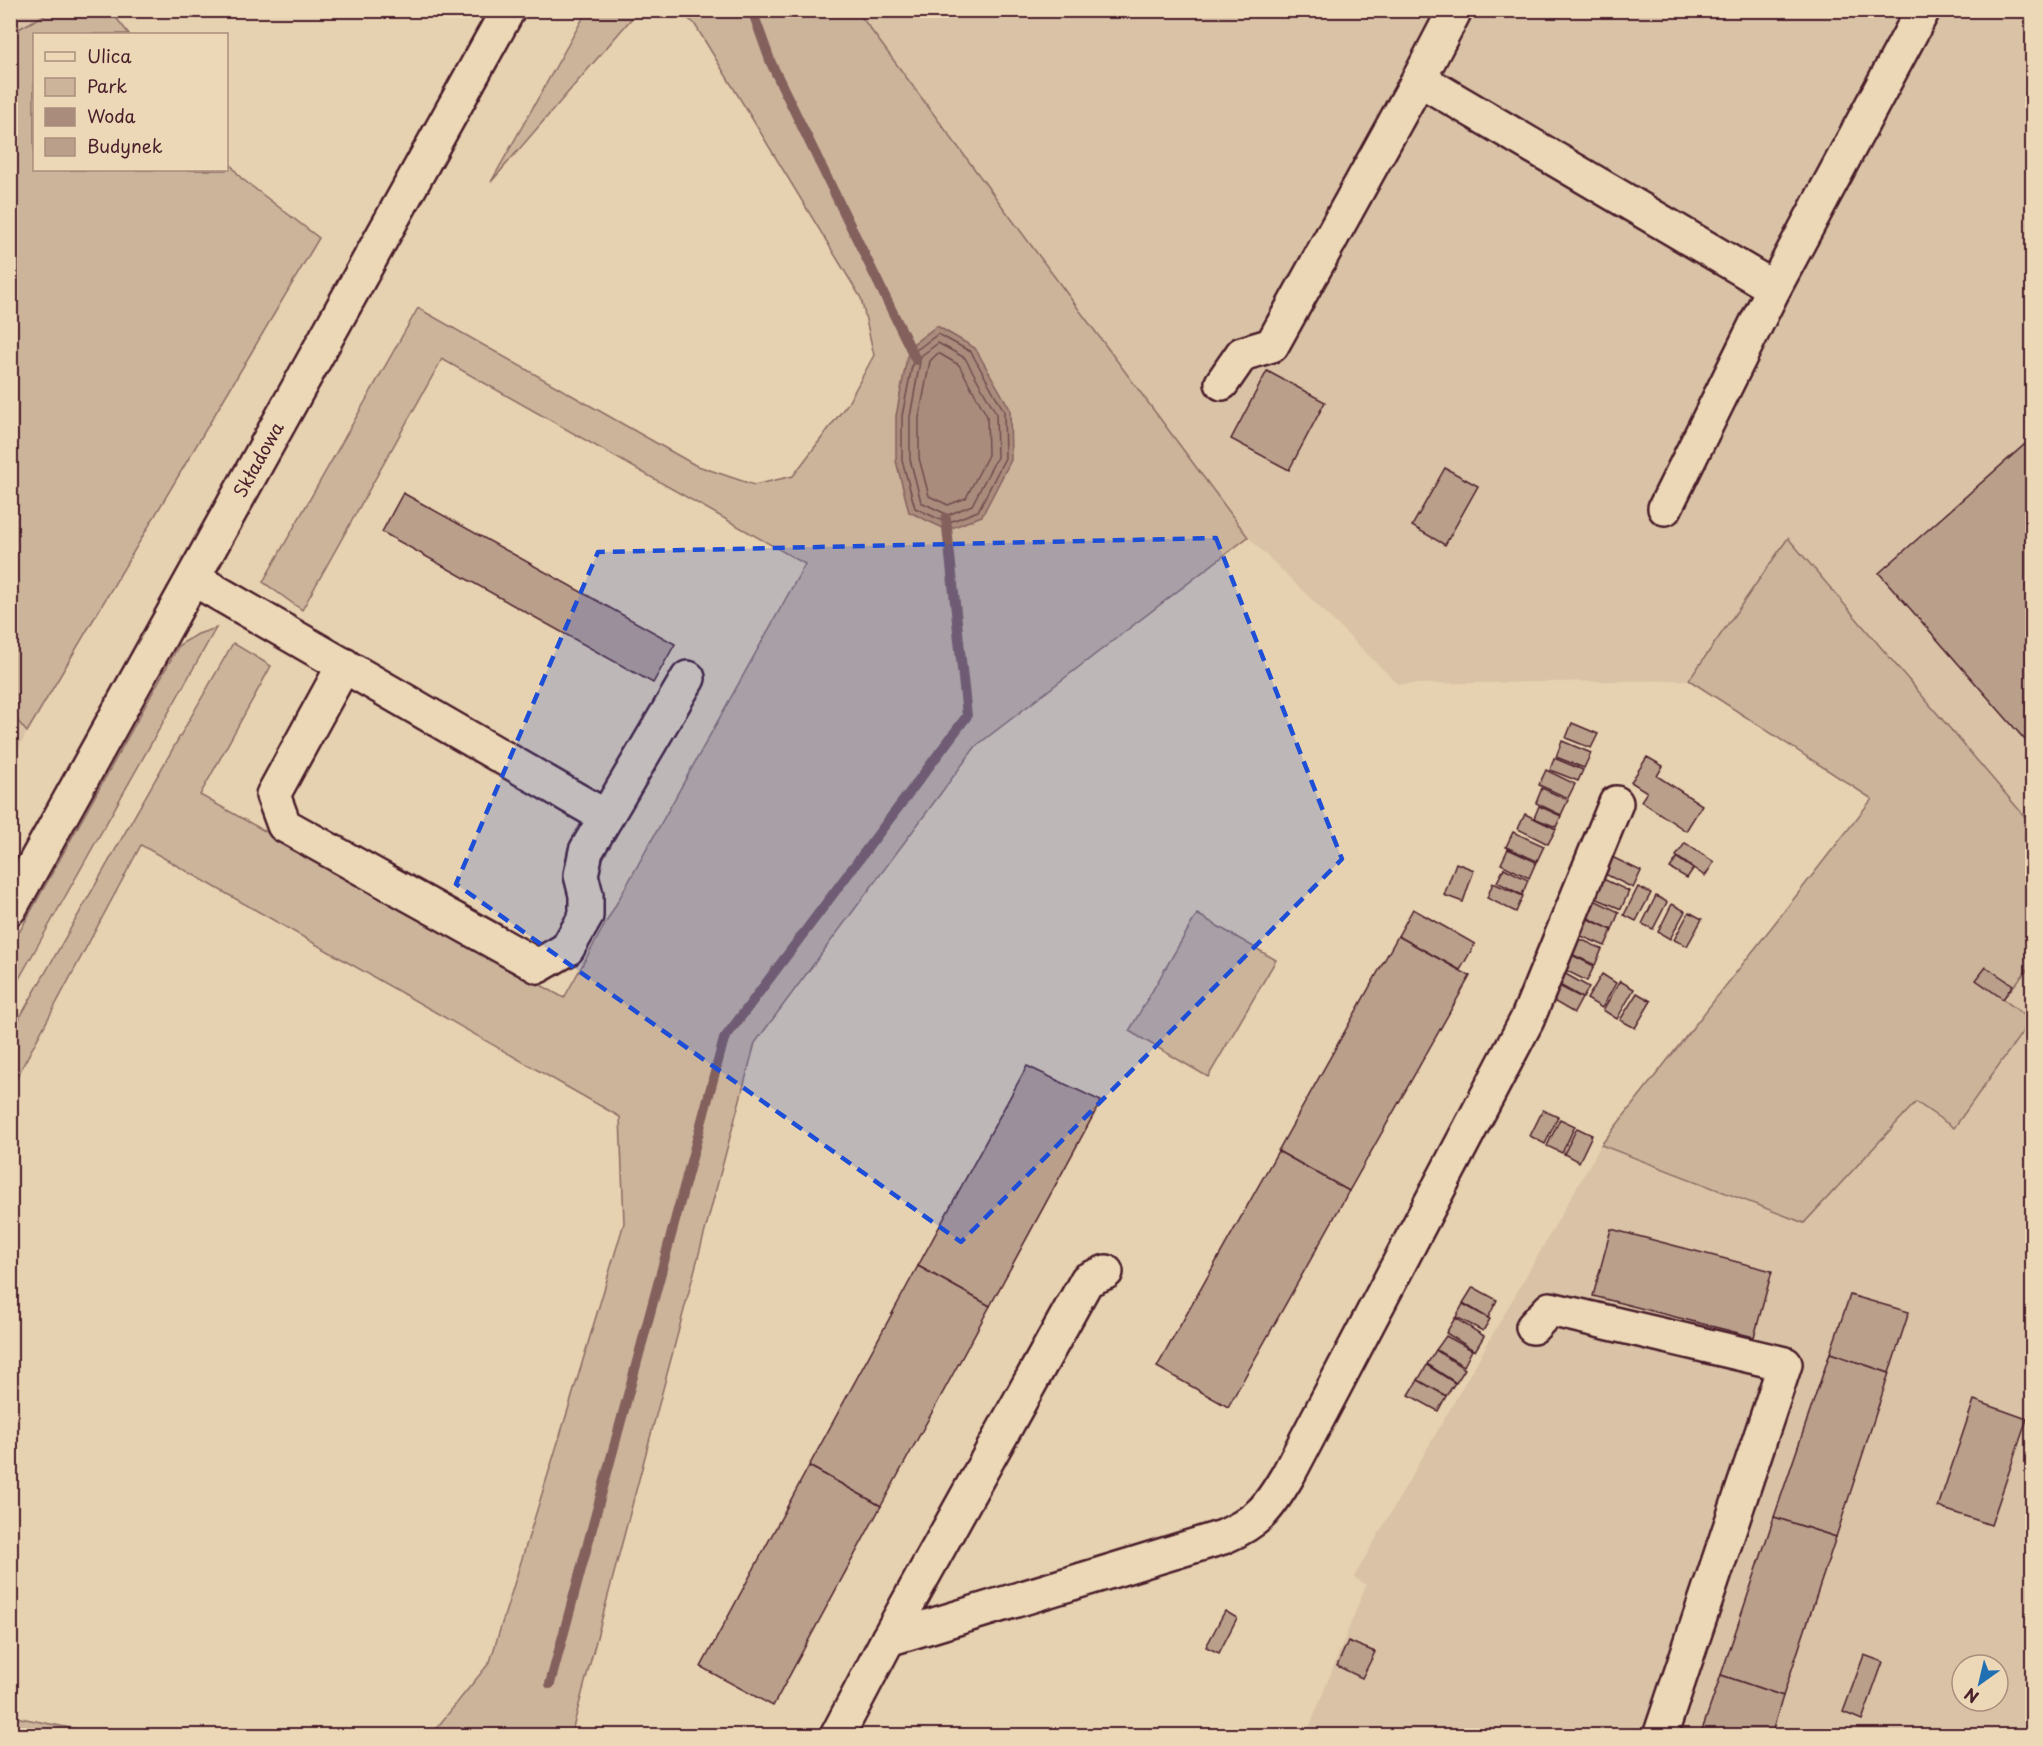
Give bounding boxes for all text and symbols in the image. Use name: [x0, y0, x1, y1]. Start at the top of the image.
legend: [33, 33, 228, 171]
text: Ulica: [87, 42, 132, 69]
text: Park: [87, 72, 127, 99]
text: Woda: [87, 102, 136, 129]
text: Budynek: [87, 132, 163, 159]
street label: Składowa: [226, 416, 290, 502]
north arrow: [1950, 1653, 2010, 1713]
text: N: [1959, 1683, 1983, 1710]

